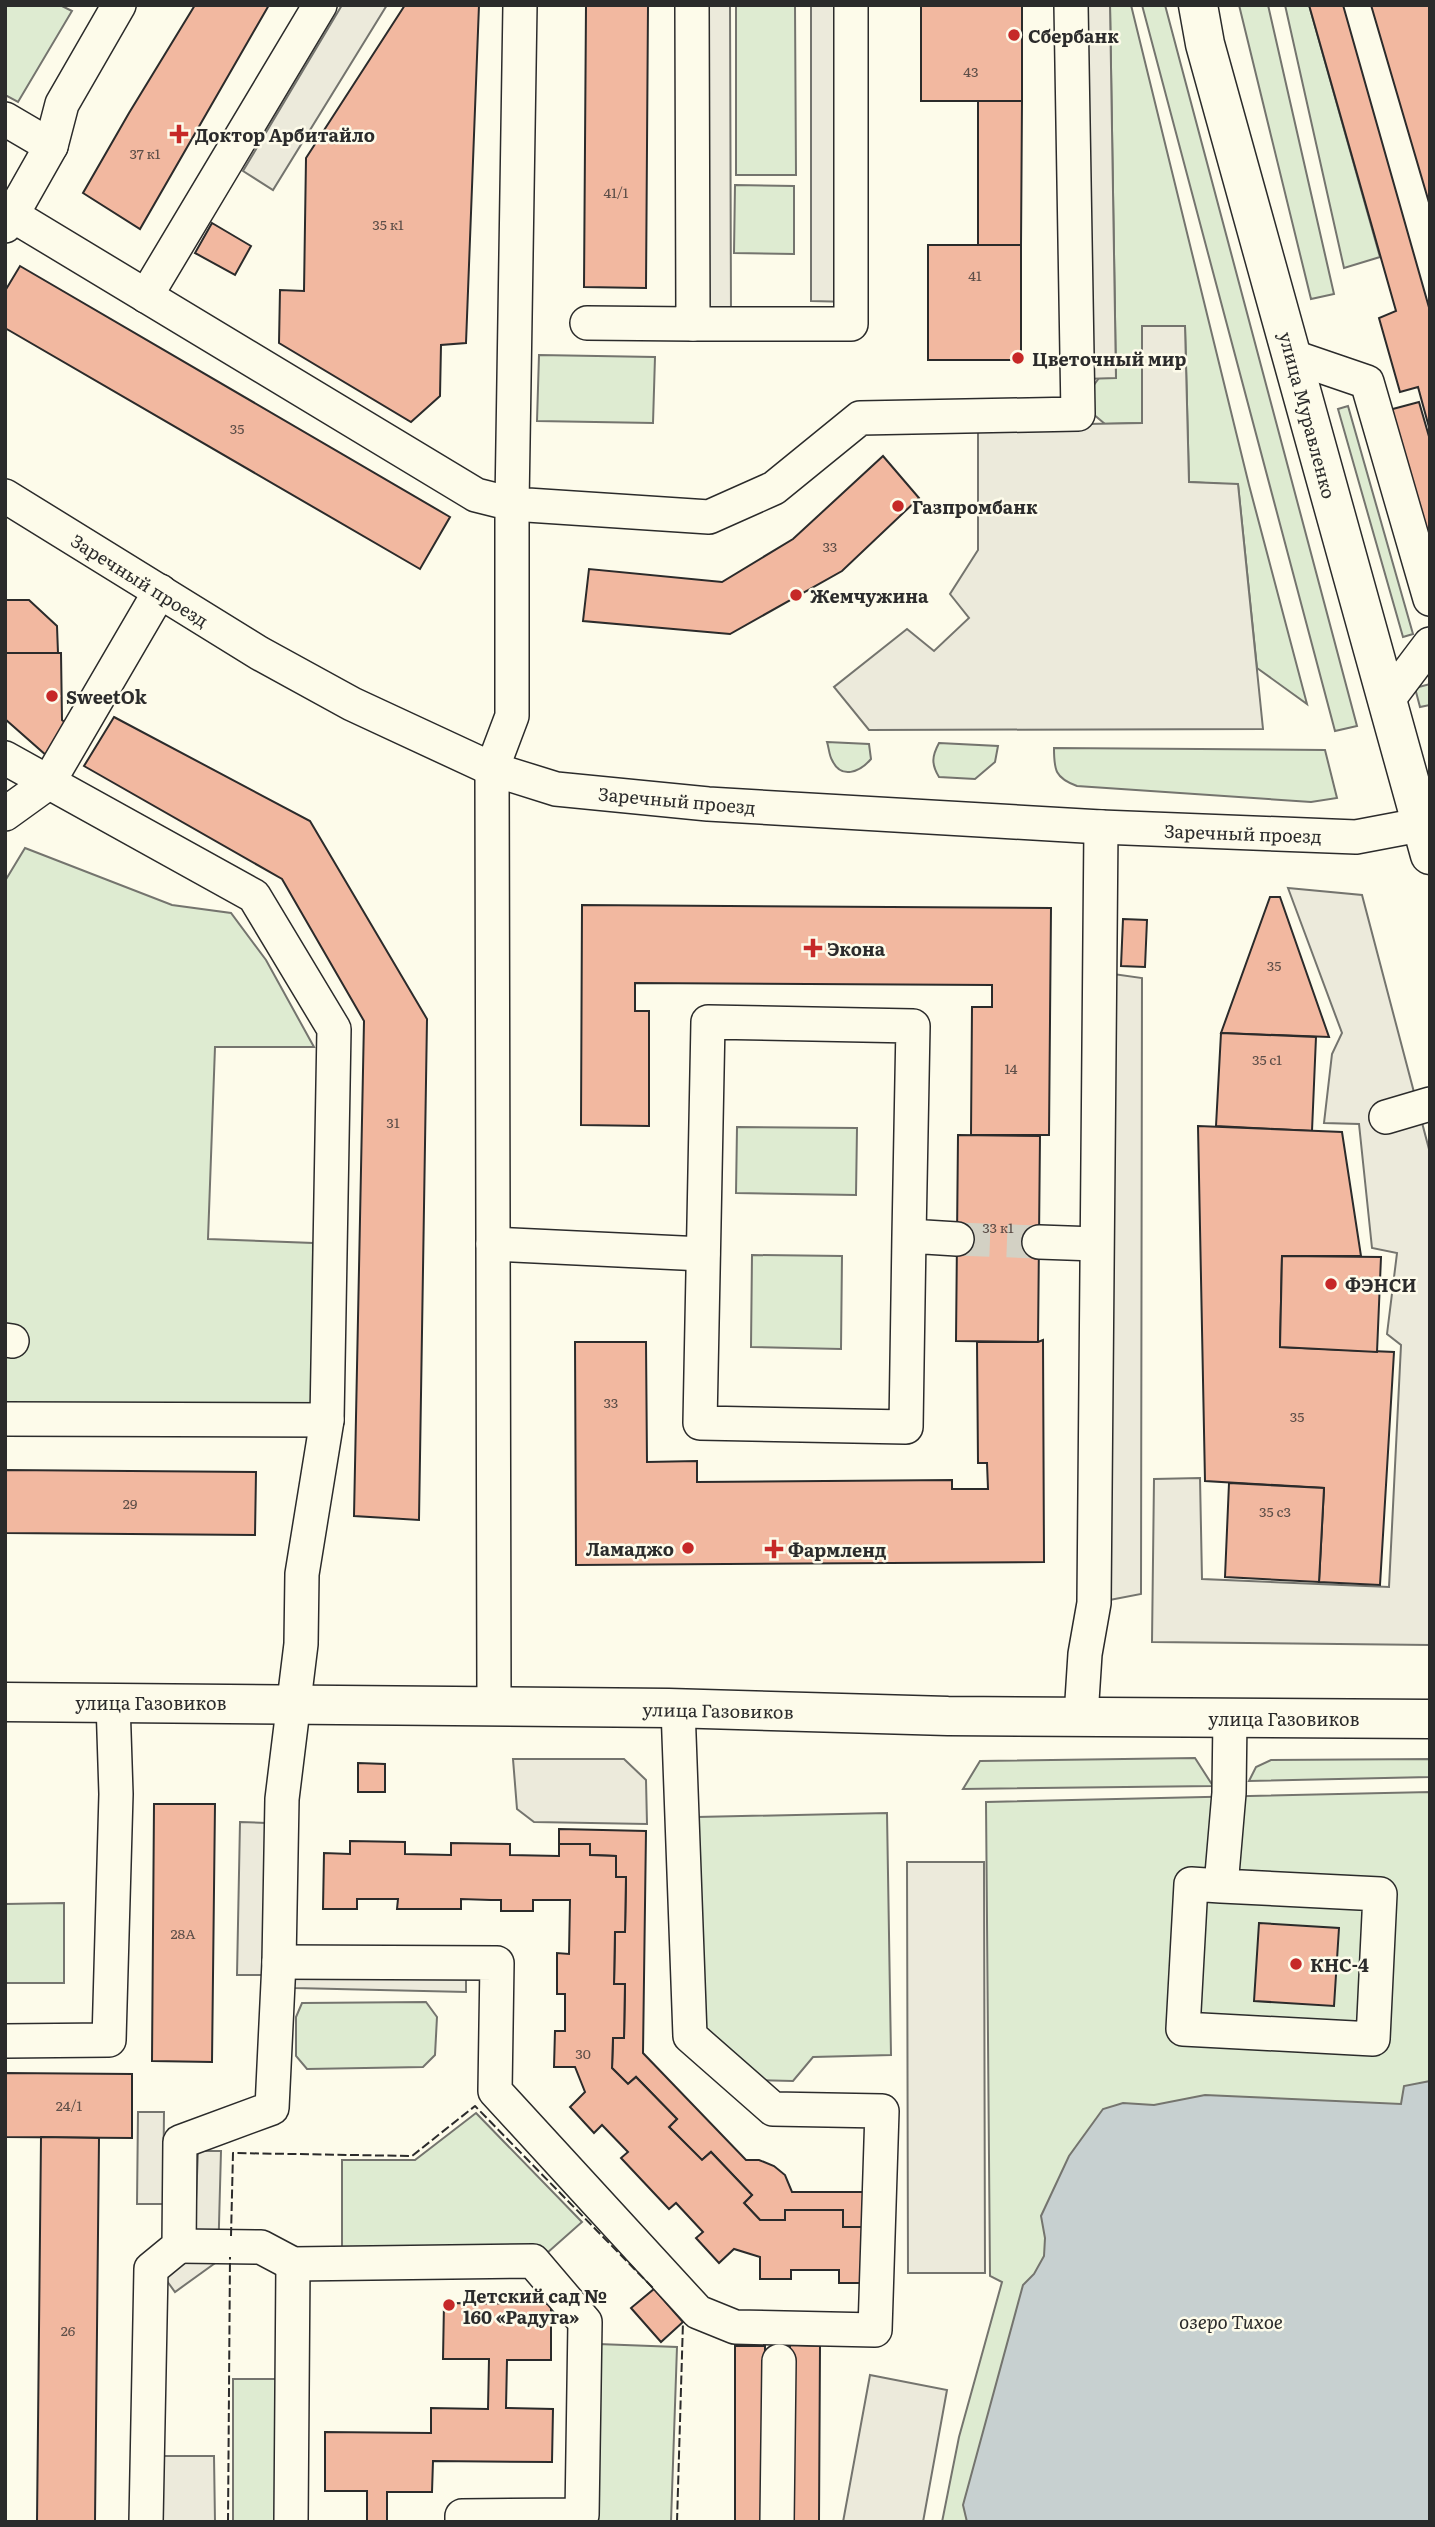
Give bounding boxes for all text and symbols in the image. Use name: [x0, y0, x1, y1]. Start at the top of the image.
place label: Сбербанк: [1028, 22, 1119, 49]
marker: Сбербанк: [1006, 27, 1022, 43]
house number: 43: [963, 61, 979, 81]
place label: Доктор Арбитайло: [195, 121, 375, 148]
marker: Доктор Арбитайло: [169, 124, 189, 144]
house number: 37 к1: [129, 143, 161, 163]
house number: 41/1: [603, 182, 629, 202]
house number: 35 к1: [372, 214, 404, 234]
house number: 41: [968, 265, 982, 285]
street label: улица Муравленко: [1273, 329, 1343, 501]
place label: Цветочный мир: [1032, 345, 1187, 372]
marker: Цветочный мир: [1010, 350, 1026, 366]
house number: 35: [230, 418, 244, 438]
place label: Газпромбанк: [912, 493, 1038, 520]
marker: Газпромбанк: [890, 498, 906, 514]
street label: Заречный проезд: [66, 527, 214, 633]
house number: 33: [823, 536, 837, 556]
place label: Жемчужина: [810, 582, 929, 609]
marker: Жемчужина: [788, 587, 804, 603]
place label: SweetOk: [66, 683, 148, 710]
marker: SweetOk: [44, 688, 60, 704]
street label: Заречный проезд: [597, 780, 757, 820]
street label: Заречный проезд: [1164, 817, 1322, 849]
place label: Экона: [827, 935, 886, 962]
marker: Экона: [805, 940, 821, 956]
house number: 35: [1267, 955, 1281, 975]
house number: 35 с1: [1252, 1049, 1282, 1069]
house number: 14: [1005, 1058, 1018, 1078]
house number: 31: [386, 1112, 400, 1132]
house number: 33 к1: [982, 1217, 1014, 1237]
place label: ФЭНСИ: [1345, 1271, 1417, 1298]
marker: ФЭНСИ: [1323, 1276, 1339, 1292]
house number: 33: [604, 1392, 618, 1412]
house number: 35: [1290, 1406, 1304, 1426]
house number: 29: [123, 1493, 137, 1513]
house number: 35 с3: [1259, 1501, 1291, 1521]
place label: Ламаджо: [586, 1535, 674, 1562]
place label: Фармленд: [788, 1536, 886, 1563]
marker: Ламаджо: [680, 1540, 696, 1556]
marker: Фармленд: [766, 1541, 782, 1557]
street label: улица Газовиков: [75, 1689, 227, 1716]
street label: улица Газовиков: [642, 1695, 794, 1725]
street label: улица Газовиков: [1208, 1705, 1360, 1732]
house number: 28А: [170, 1923, 196, 1943]
place label: КНС-4: [1310, 1951, 1369, 1978]
marker: КНС-4: [1288, 1956, 1304, 1972]
house number: 30: [575, 2043, 591, 2063]
house number: 24/1: [56, 2095, 83, 2115]
place label: Детский сад № 160 «Радуга»: [463, 2282, 607, 2330]
marker: Детский сад № 160 «Радуга»: [441, 2297, 457, 2313]
water label: озеро Тихое: [1179, 2307, 1283, 2335]
house number: 26: [61, 2320, 76, 2340]

